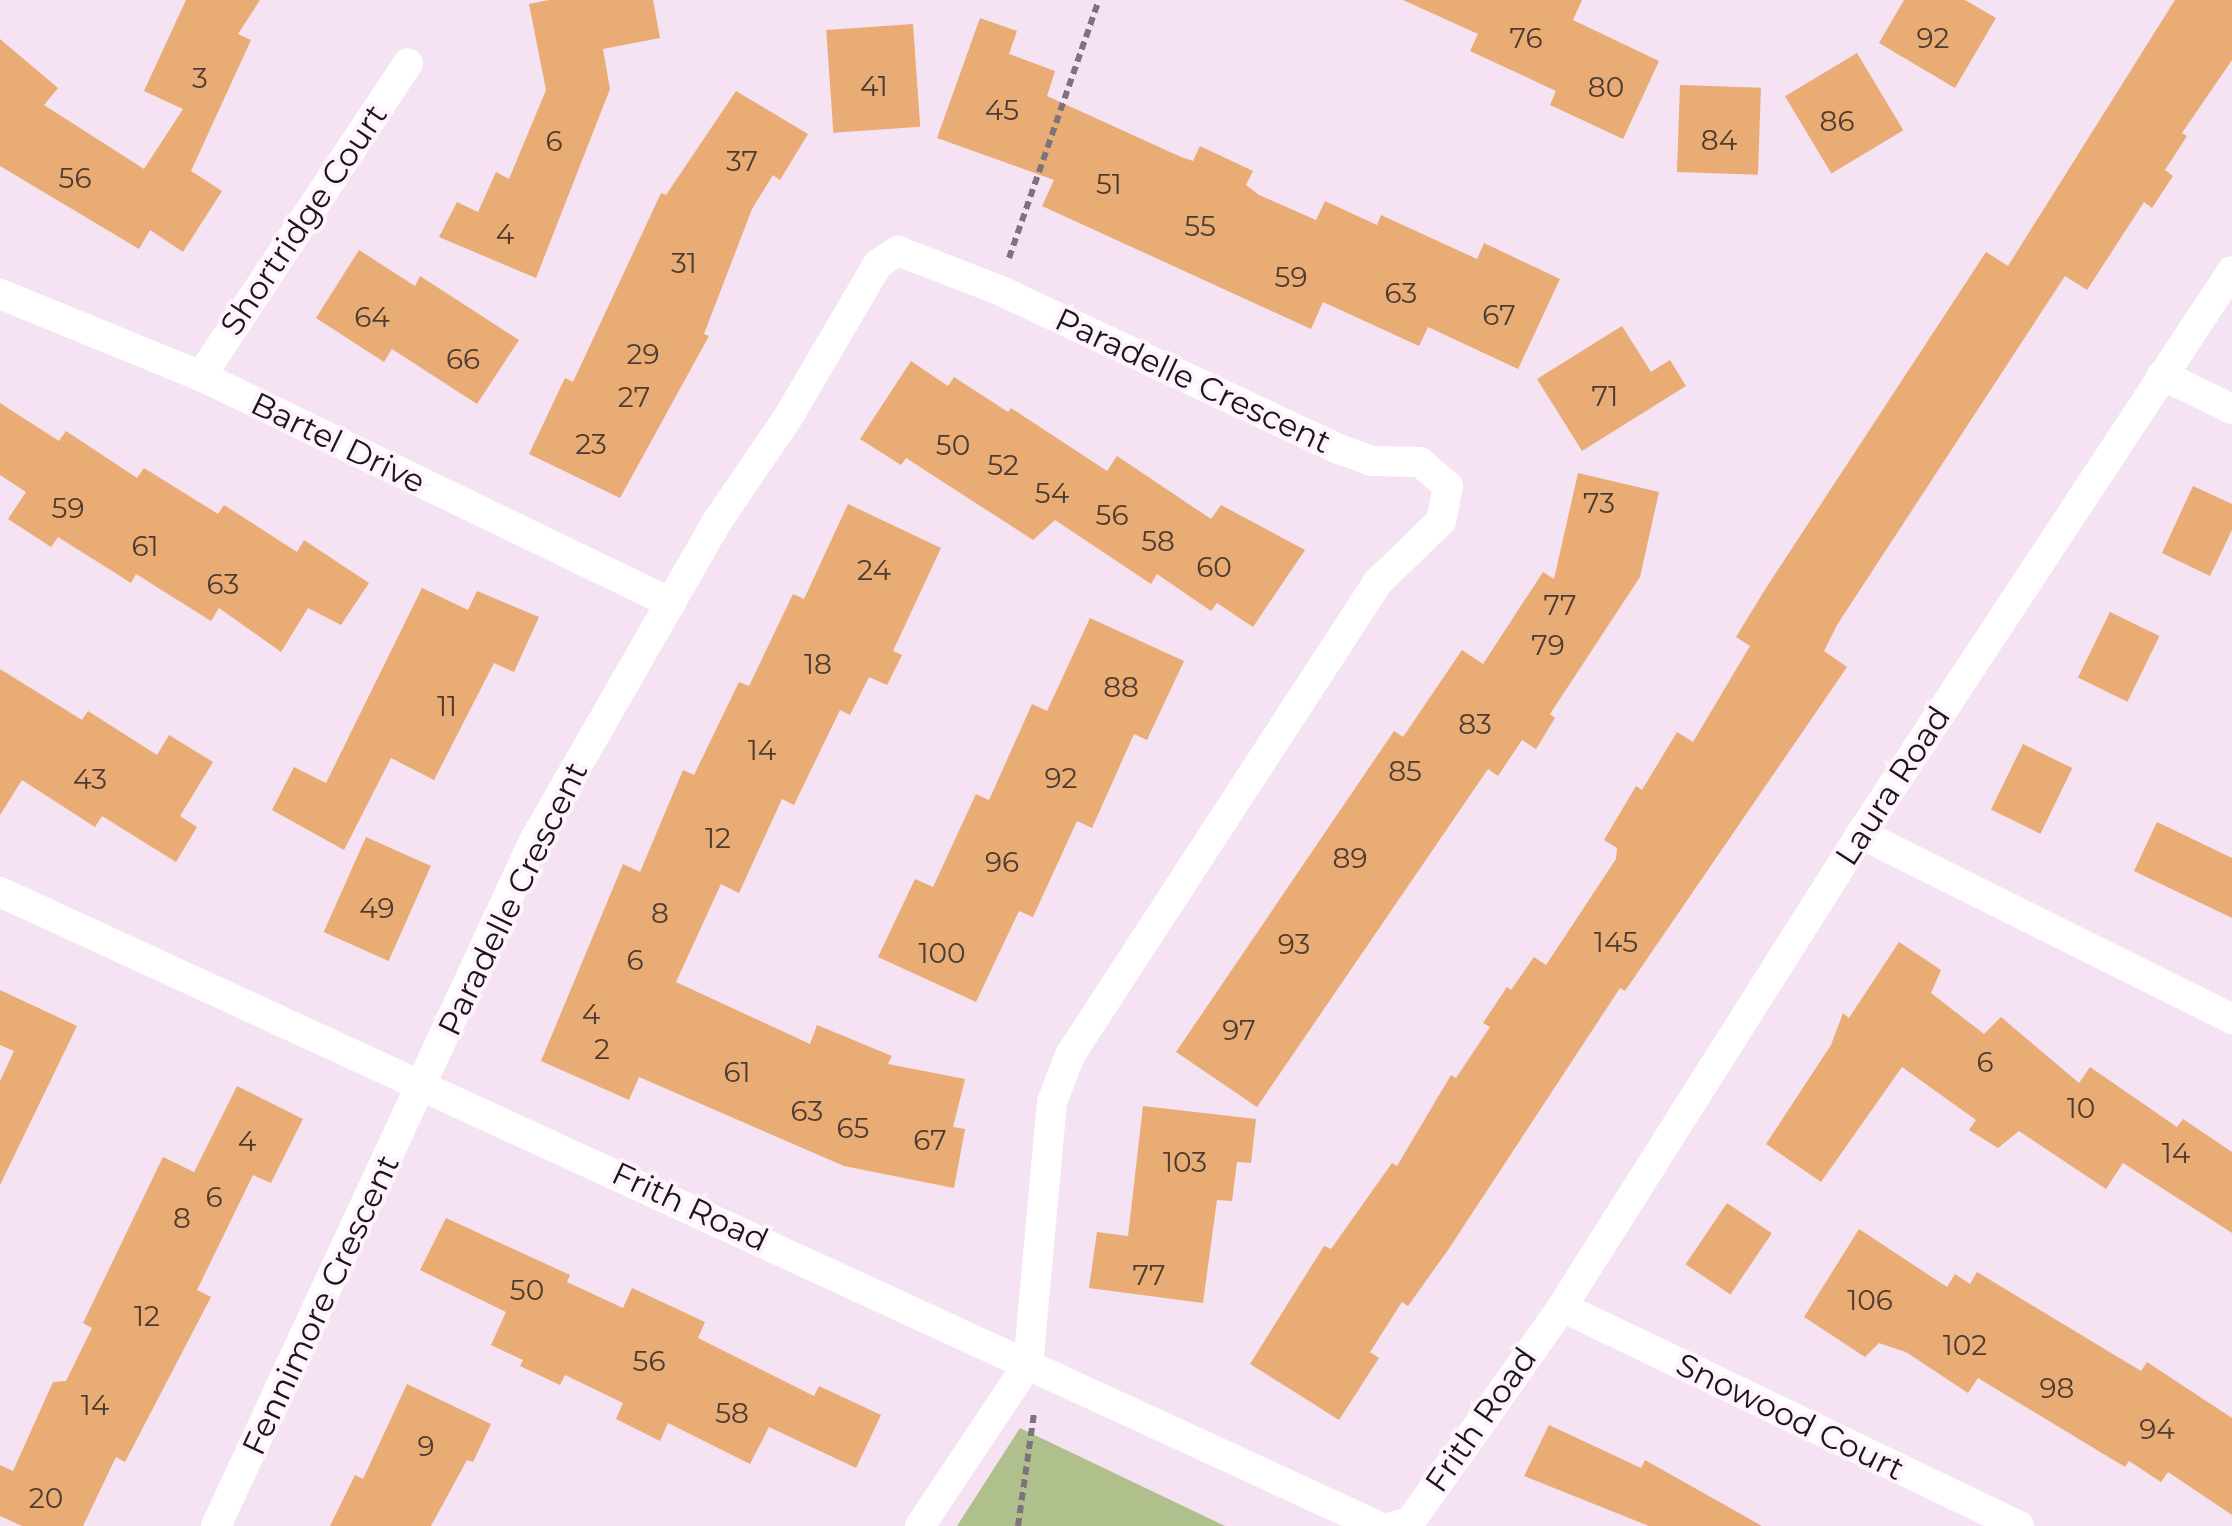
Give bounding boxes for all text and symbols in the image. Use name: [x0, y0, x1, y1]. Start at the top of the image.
house number: 76: [1510, 21, 1542, 55]
house number: 92: [1917, 21, 1949, 55]
house number: 3: [192, 61, 208, 95]
house number: 41: [860, 69, 888, 103]
house number: 80: [1588, 70, 1624, 104]
house number: 45: [985, 93, 1019, 127]
street label: Shortridge Court: [213, 97, 395, 343]
house number: 86: [1820, 104, 1854, 138]
house number: 84: [1701, 123, 1737, 157]
house number: 6: [545, 124, 563, 158]
house number: 37: [726, 144, 758, 178]
house number: 56: [59, 161, 91, 195]
house number: 51: [1096, 167, 1122, 201]
house number: 55: [1184, 209, 1216, 243]
house number: 4: [496, 217, 514, 251]
house number: 31: [671, 246, 697, 280]
house number: 59: [1275, 260, 1307, 294]
house number: 63: [1385, 276, 1417, 310]
house number: 67: [1482, 298, 1516, 332]
house number: 64: [354, 300, 390, 334]
street label: Paradelle Crescent: [1049, 300, 1337, 462]
house number: 29: [627, 337, 659, 371]
house number: 66: [446, 342, 480, 376]
house number: 71: [1592, 379, 1618, 413]
house number: 27: [618, 380, 650, 414]
street label: Bartel Drive: [245, 384, 431, 502]
house number: 23: [575, 427, 607, 461]
house number: 50: [936, 428, 970, 462]
house number: 52: [987, 448, 1019, 482]
house number: 54: [1035, 476, 1069, 510]
house number: 73: [1583, 486, 1615, 520]
house number: 59: [52, 491, 84, 525]
house number: 56: [1096, 498, 1128, 532]
house number: 58: [1141, 524, 1175, 558]
house number: 61: [131, 529, 159, 563]
house number: 60: [1196, 550, 1232, 584]
house number: 24: [857, 553, 891, 587]
house number: 63: [207, 567, 239, 601]
house number: 77: [1544, 588, 1576, 622]
house number: 79: [1531, 628, 1565, 662]
house number: 18: [804, 647, 832, 681]
house number: 88: [1103, 670, 1139, 704]
house number: 11: [437, 689, 457, 723]
street label: Laura Road: [1827, 699, 1959, 873]
house number: 83: [1458, 707, 1492, 741]
house number: 14: [748, 733, 776, 767]
house number: 85: [1388, 754, 1422, 788]
street label: Paradelle Crescent: [430, 756, 596, 1042]
house number: 92: [1045, 761, 1077, 795]
house number: 43: [73, 762, 107, 796]
house number: 12: [705, 821, 731, 855]
house number: 89: [1333, 841, 1367, 875]
house number: 96: [985, 845, 1019, 879]
house number: 49: [359, 891, 395, 925]
house number: 8: [651, 896, 669, 930]
house number: 145: [1594, 925, 1638, 959]
house number: 93: [1278, 927, 1310, 961]
house number: 100: [918, 936, 966, 970]
house number: 6: [626, 943, 644, 977]
house number: 4: [582, 997, 600, 1031]
house number: 97: [1222, 1013, 1256, 1047]
house number: 2: [594, 1032, 610, 1066]
house number: 6: [1976, 1045, 1994, 1079]
house number: 61: [723, 1055, 751, 1089]
house number: 10: [2067, 1091, 2095, 1125]
house number: 63: [791, 1094, 823, 1128]
house number: 65: [837, 1111, 869, 1145]
house number: 67: [913, 1123, 947, 1157]
house number: 4: [238, 1124, 256, 1158]
house number: 14: [2162, 1136, 2190, 1170]
house number: 103: [1163, 1145, 1207, 1179]
street label: Fennimore Crescent: [235, 1149, 407, 1461]
street label: Frith Road: [606, 1154, 774, 1260]
house number: 6: [205, 1180, 223, 1214]
house number: 8: [173, 1201, 191, 1235]
house number: 77: [1133, 1258, 1165, 1292]
house number: 50: [510, 1273, 544, 1307]
house number: 106: [1847, 1283, 1893, 1317]
house number: 12: [134, 1299, 160, 1333]
house number: 102: [1943, 1328, 1987, 1362]
street label: Frith Road: [1417, 1340, 1545, 1500]
house number: 56: [633, 1344, 665, 1378]
street label: Snowood Court: [1670, 1345, 1910, 1489]
house number: 98: [2040, 1371, 2074, 1405]
house number: 14: [81, 1388, 109, 1422]
house number: 58: [715, 1396, 749, 1430]
house number: 94: [2139, 1412, 2175, 1446]
house number: 9: [417, 1429, 435, 1463]
house number: 20: [29, 1481, 63, 1515]

